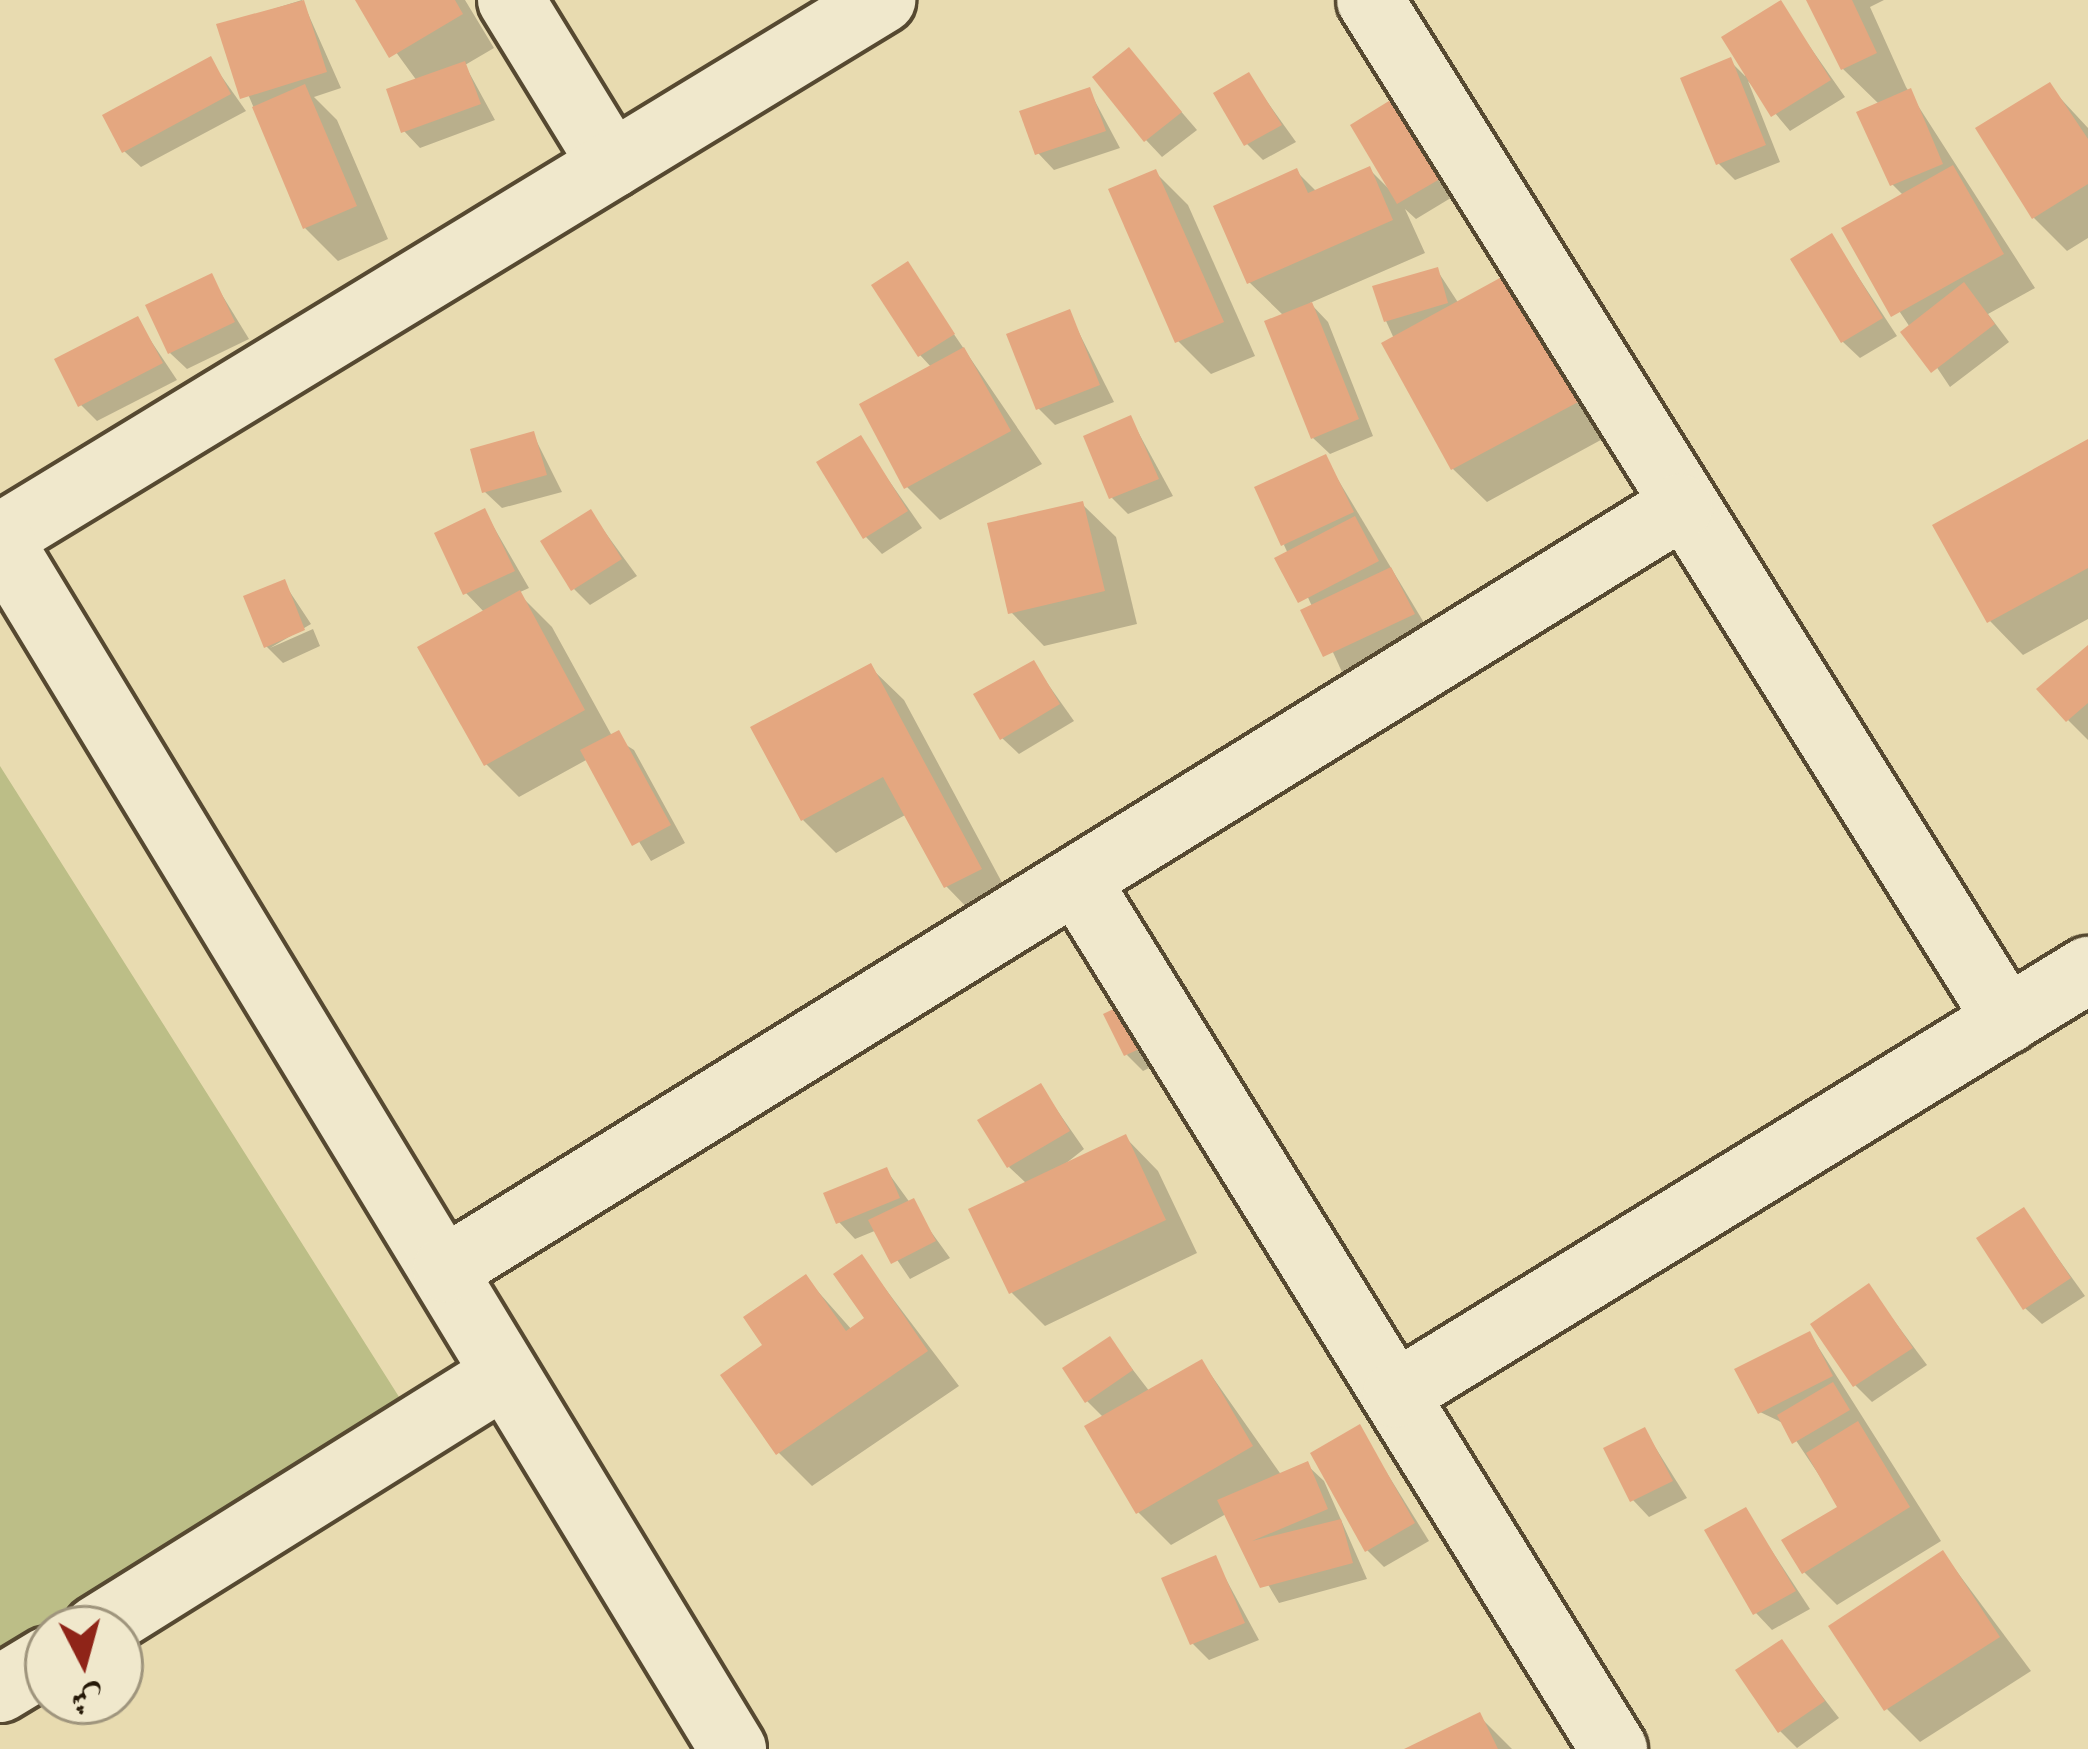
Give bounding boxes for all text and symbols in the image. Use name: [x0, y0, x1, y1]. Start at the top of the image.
north arrow: [24, 1605, 144, 1725]
text: ش: [69, 1673, 106, 1722]

